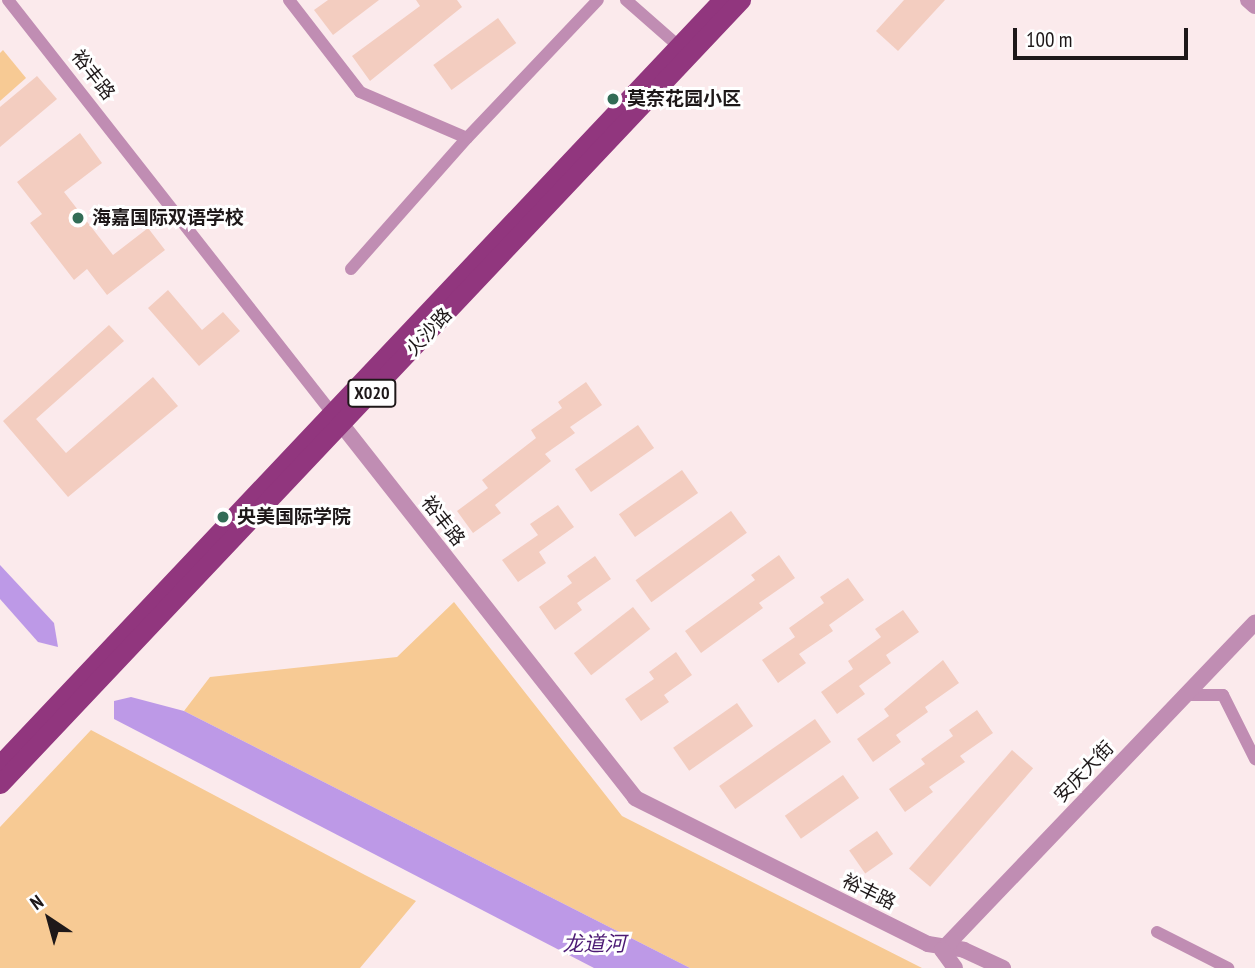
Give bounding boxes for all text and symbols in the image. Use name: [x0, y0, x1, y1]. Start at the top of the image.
scale bar: [1017, 14, 1192, 58]
text: 100 m: [1026, 26, 1072, 53]
street label: 裕丰路: [66, 46, 120, 104]
place label: 莫奈花园小区: [627, 88, 741, 110]
marker: 莫奈花园小区: [605, 91, 621, 107]
place label: 海嘉国际双语学校: [92, 207, 244, 229]
marker: 海嘉国际双语学校: [70, 210, 86, 226]
street label: 火沙路: [401, 303, 457, 361]
road number: X020: [346, 379, 398, 408]
street label: 裕丰路: [416, 492, 470, 550]
place label: 央美国际学院: [237, 506, 351, 528]
marker: 央美国际学院: [215, 509, 231, 525]
street label: 安庆大街: [1049, 737, 1119, 807]
street label: 裕丰路: [838, 869, 900, 915]
north arrow: [14, 884, 84, 954]
text: N: [25, 889, 48, 915]
water label: 龙道河: [563, 931, 625, 957]

